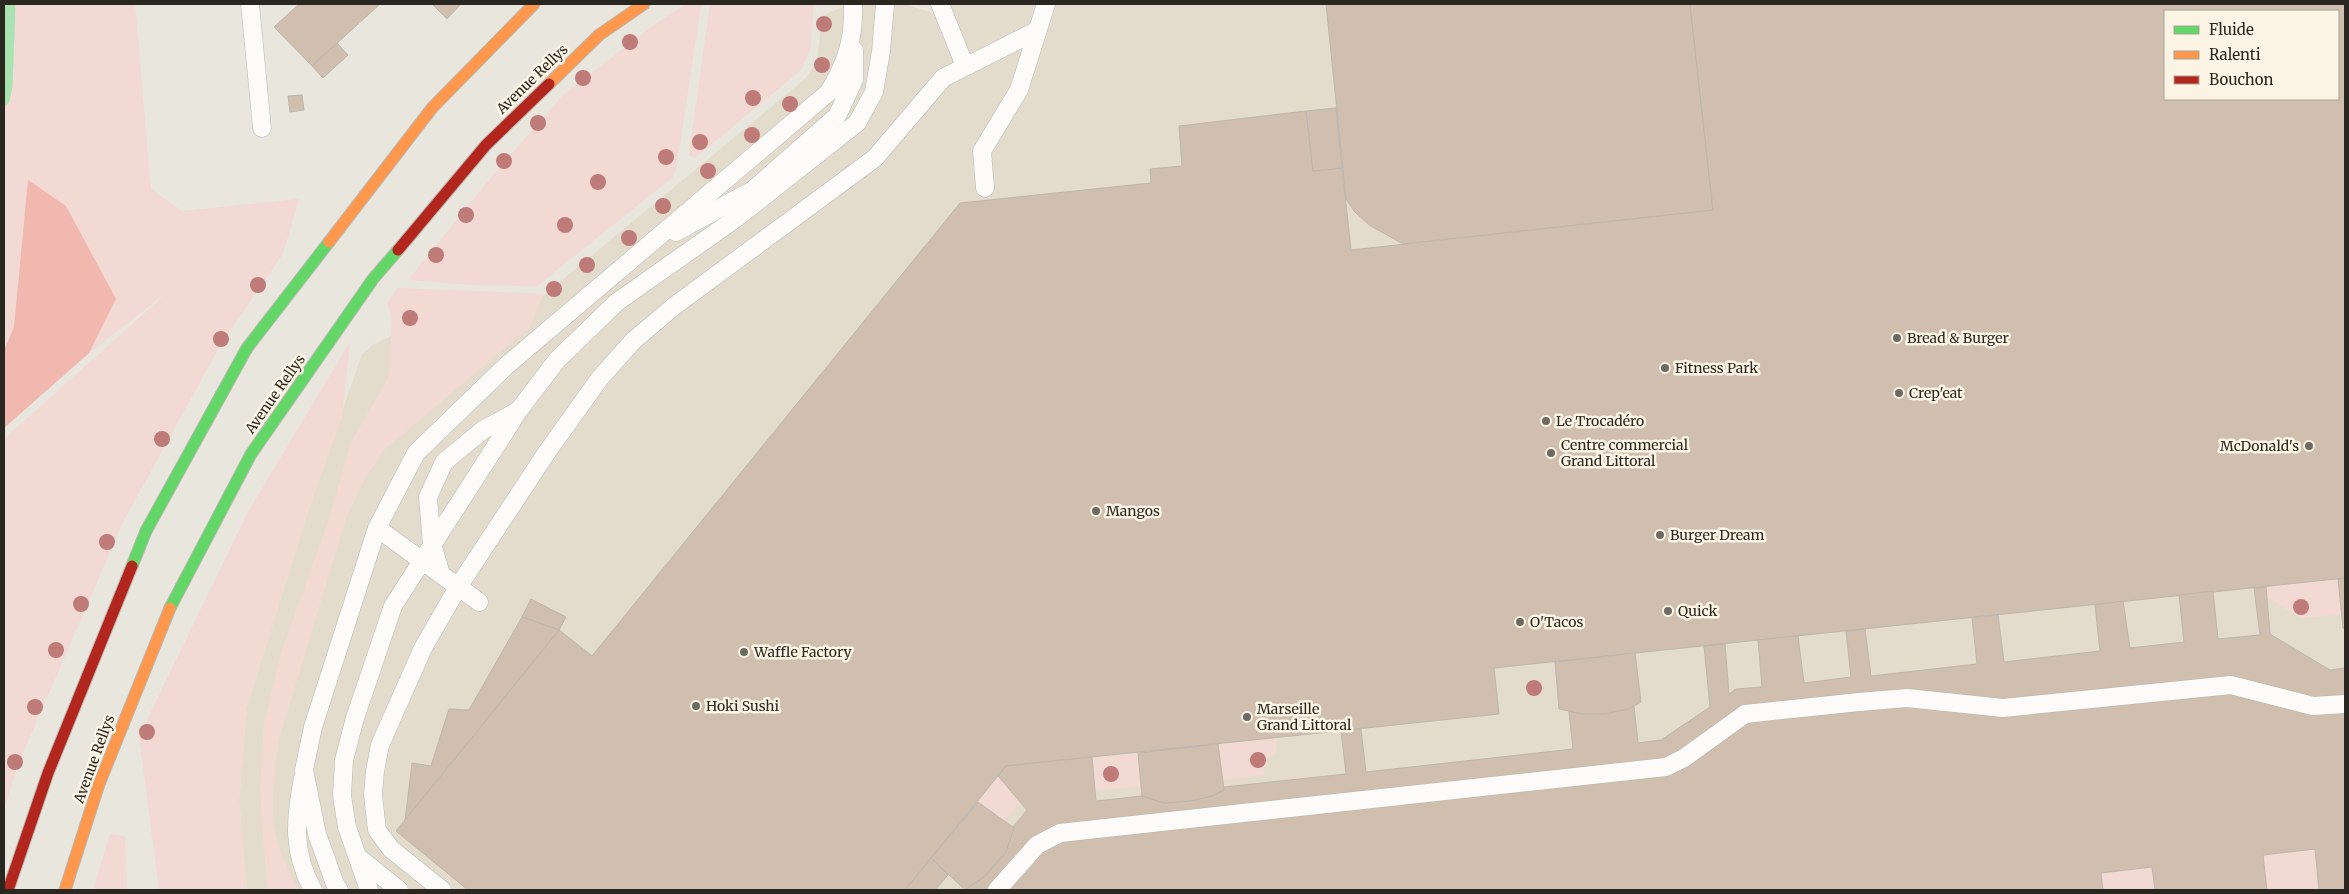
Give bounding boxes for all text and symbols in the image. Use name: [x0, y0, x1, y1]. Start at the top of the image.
legend: [2164, 10, 2339, 100]
text: Fluide: [2209, 20, 2254, 39]
street label: Avenue Rellys: [492, 40, 572, 118]
text: Ralenti: [2209, 45, 2261, 64]
text: Bouchon: [2209, 70, 2273, 89]
place label: Bread & Burger: [1907, 329, 2009, 347]
marker: Bread & Burger: [1891, 332, 1903, 344]
street label: Avenue Rellys: [240, 351, 309, 438]
place label: Fitness Park: [1675, 359, 1758, 377]
marker: Fitness Park: [1659, 362, 1671, 374]
place label: Crep'eat: [1909, 384, 1963, 402]
marker: Crep'eat: [1893, 387, 1905, 399]
place label: Le Trocadéro: [1556, 412, 1644, 430]
marker: Le Trocadéro: [1540, 415, 1552, 427]
place label: Centre commercial Grand Littoral: [1561, 436, 1689, 470]
place label: McDonald's: [2220, 437, 2299, 455]
marker: McDonald's: [2303, 440, 2315, 452]
marker: Centre commercial Grand Littoral: [1545, 447, 1557, 459]
place label: Mangos: [1106, 502, 1160, 520]
marker: Mangos: [1090, 505, 1102, 517]
place label: Burger Dream: [1670, 526, 1765, 544]
marker: Burger Dream: [1654, 529, 1666, 541]
place label: Quick: [1678, 602, 1717, 620]
marker: Quick: [1662, 605, 1674, 617]
place label: O'Tacos: [1530, 613, 1583, 631]
marker: O'Tacos: [1514, 616, 1526, 628]
place label: Waffle Factory: [753, 643, 852, 661]
marker: Waffle Factory: [738, 646, 750, 658]
place label: Hoki Sushi: [706, 697, 780, 715]
marker: Hoki Sushi: [690, 700, 702, 712]
place label: Marseille Grand Littoral: [1257, 700, 1352, 734]
marker: Marseille Grand Littoral: [1241, 711, 1253, 723]
street label: Avenue Rellys: [69, 712, 118, 807]

